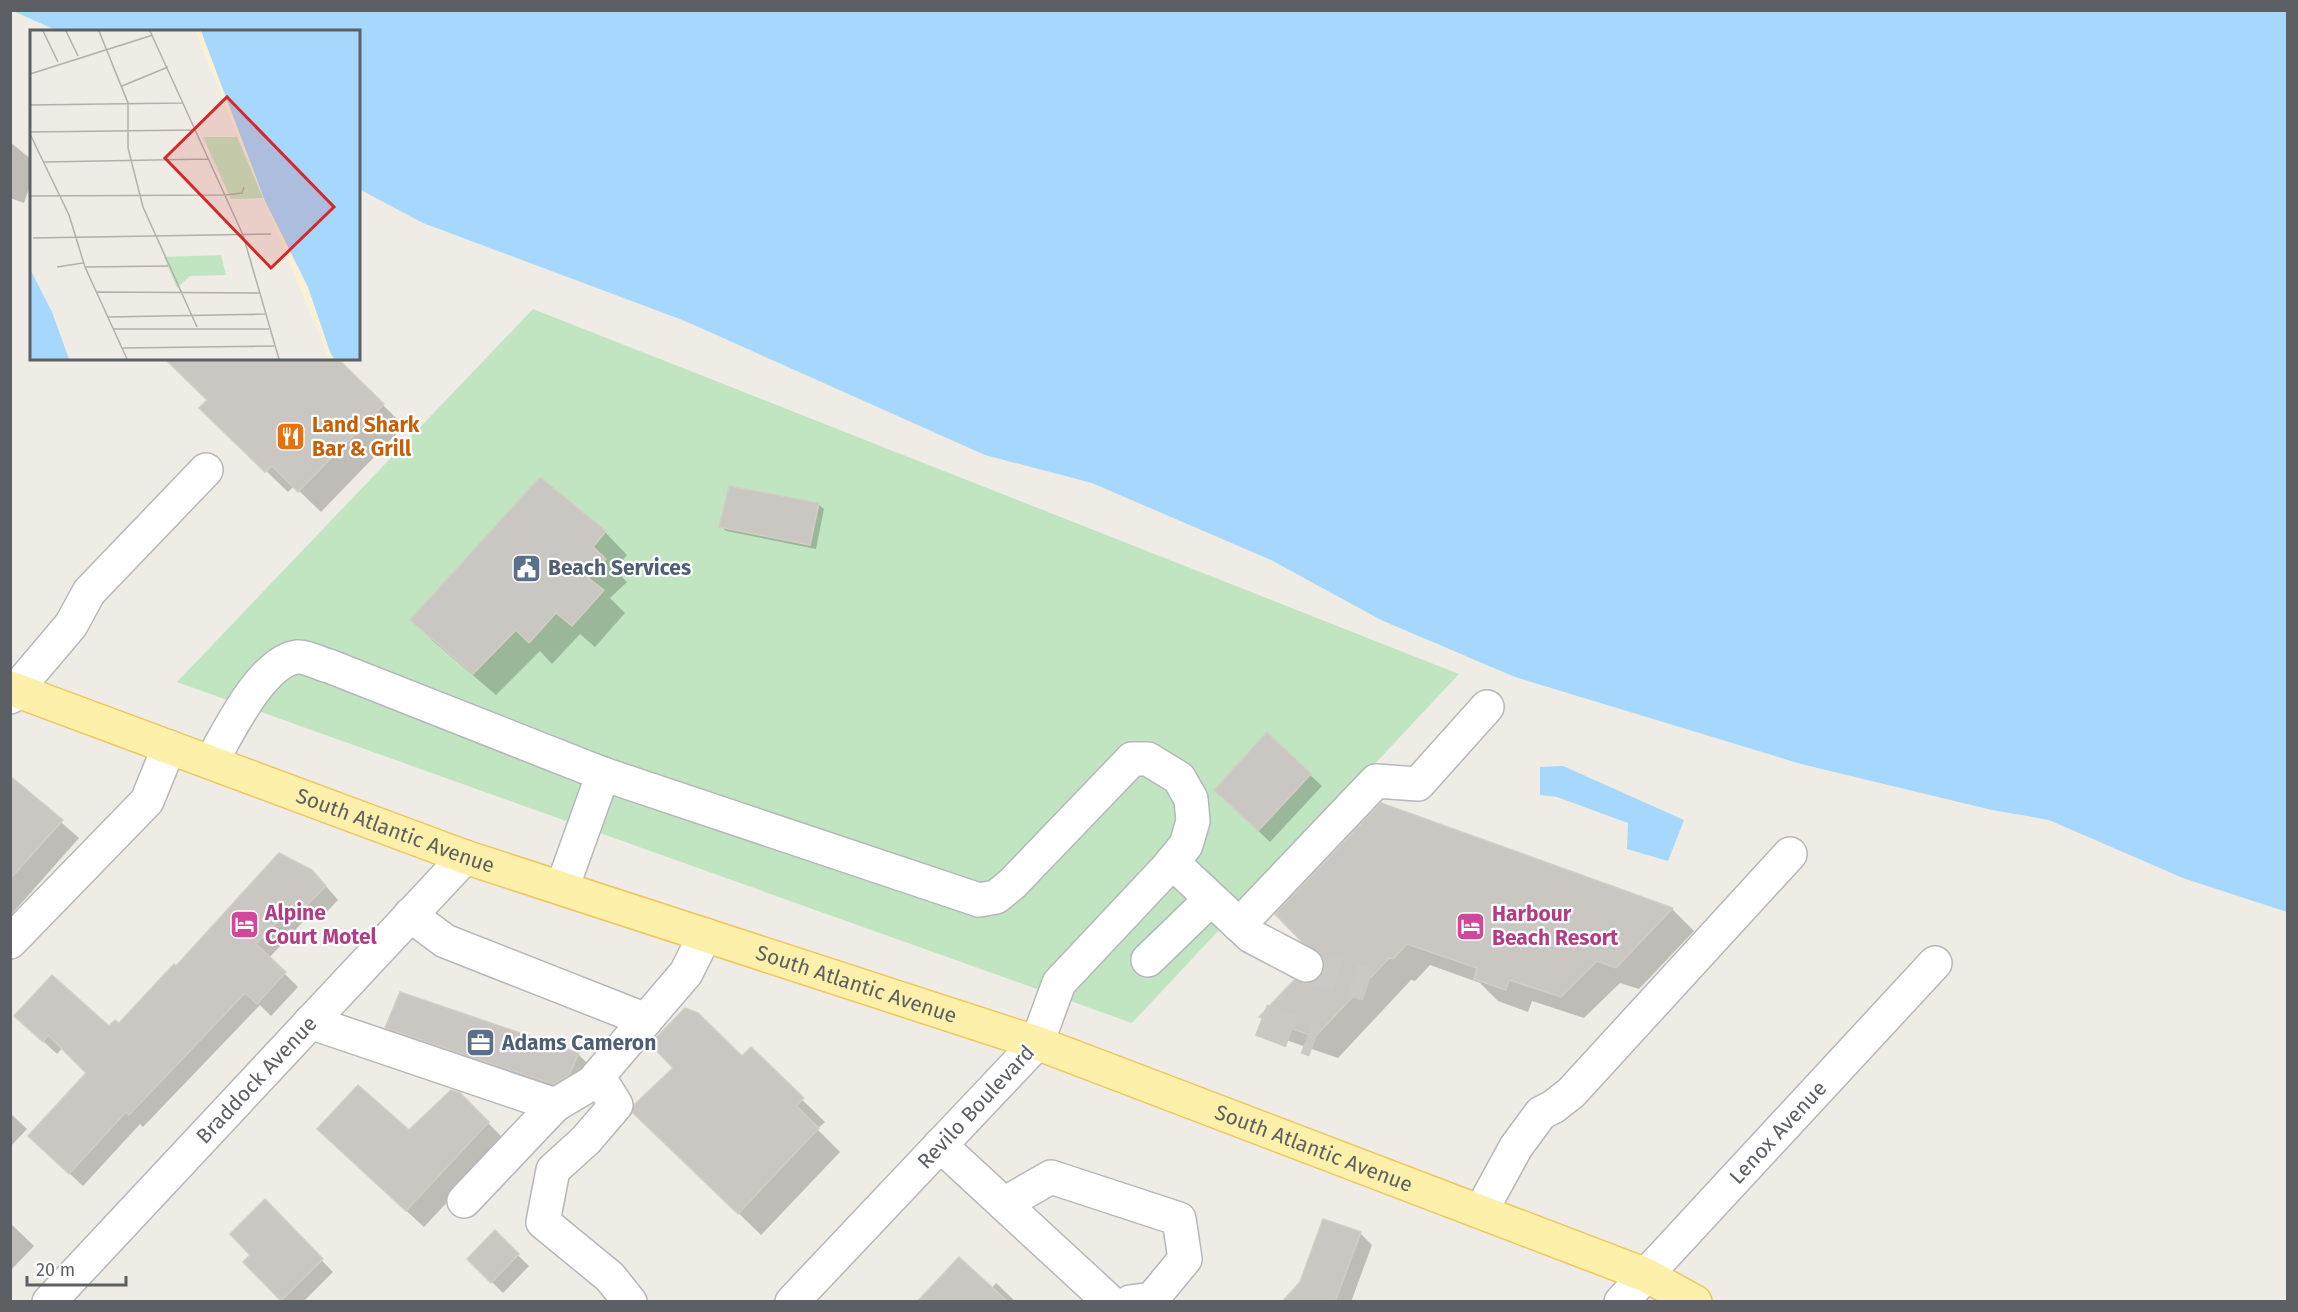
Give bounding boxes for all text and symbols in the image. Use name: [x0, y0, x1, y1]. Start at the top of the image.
inset map: [30, 30, 360, 360]
place label: Land Shark Bar & Grill: [312, 412, 420, 462]
restaurant icon: Land Shark Bar & Grill: [275, 421, 307, 453]
public building icon: Beach Services: [511, 552, 543, 584]
place label: Beach Services: [548, 555, 691, 581]
street label: South Atlantic Avenue: [293, 782, 498, 879]
place label: Alpine Court Motel: [264, 900, 378, 950]
place label: Harbour Beach Resort: [1492, 901, 1619, 951]
hotel icon: Alpine Court Motel: [228, 909, 260, 941]
hotel icon: Harbour Beach Resort: [1455, 910, 1487, 942]
street label: South Atlantic Avenue: [753, 940, 960, 1029]
street label: Braddock Avenue: [191, 1011, 322, 1149]
office icon: Adams Cameron: [465, 1027, 497, 1059]
place label: Adams Cameron: [501, 1030, 656, 1056]
street label: Revilo Boulevard: [912, 1040, 1040, 1174]
street label: Lenox Avenue: [1724, 1076, 1832, 1190]
street label: South Atlantic Avenue: [1211, 1099, 1416, 1198]
scale bar: [27, 1249, 126, 1287]
text: 20 m: [36, 1259, 75, 1281]

